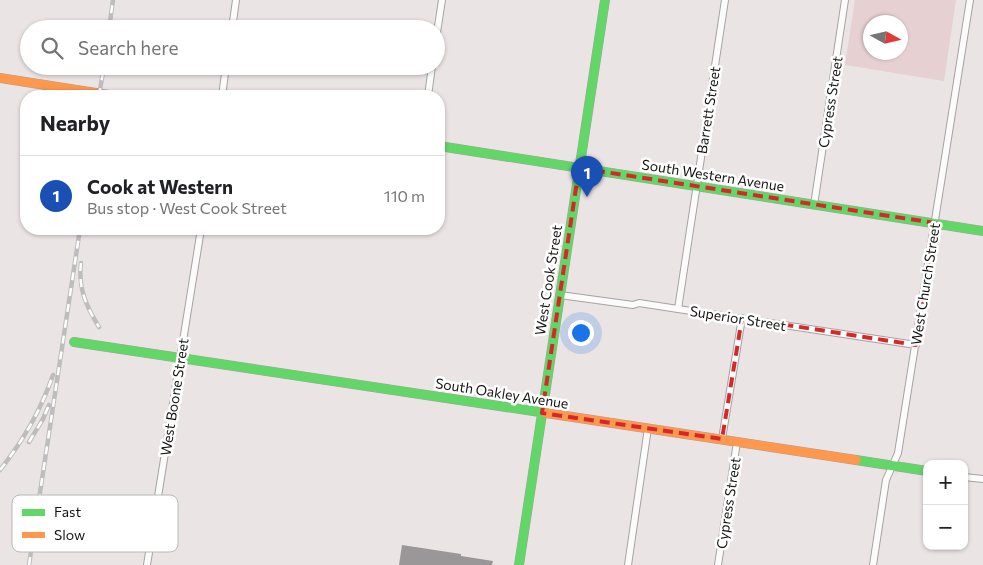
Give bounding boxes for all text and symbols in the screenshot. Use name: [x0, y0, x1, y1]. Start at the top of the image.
north arrow: [863, 15, 908, 60]
search box: [20, 20, 445, 75]
icon: search: [38, 34, 66, 62]
text: Search here: [78, 36, 178, 59]
street label: Cypress Street: [814, 55, 846, 149]
street label: Barrett Street: [693, 65, 723, 155]
text: Nearby: [40, 110, 110, 135]
street label: South Western Avenue: [641, 155, 785, 195]
pin: 1: [571, 156, 603, 197]
text: Cook at Western: [87, 175, 233, 198]
text: 1: [52, 186, 60, 205]
text: 110 m: [384, 186, 425, 205]
text: Bus stop · West Cook Street: [87, 198, 287, 217]
street label: West Church Street: [907, 221, 943, 346]
street label: West Cook Street: [531, 223, 565, 336]
street label: Superior Street: [689, 302, 788, 334]
your location: [568, 320, 594, 346]
street label: West Boone Street: [156, 337, 192, 457]
street label: South Oakley Avenue: [434, 374, 570, 412]
street label: Cypress Street: [712, 456, 744, 550]
map controls: [923, 460, 968, 550]
button: +: [923, 460, 968, 505]
legend: [12, 495, 178, 552]
text: Fast: [54, 503, 81, 520]
button: −: [923, 505, 968, 550]
text: Slow: [54, 526, 85, 543]

